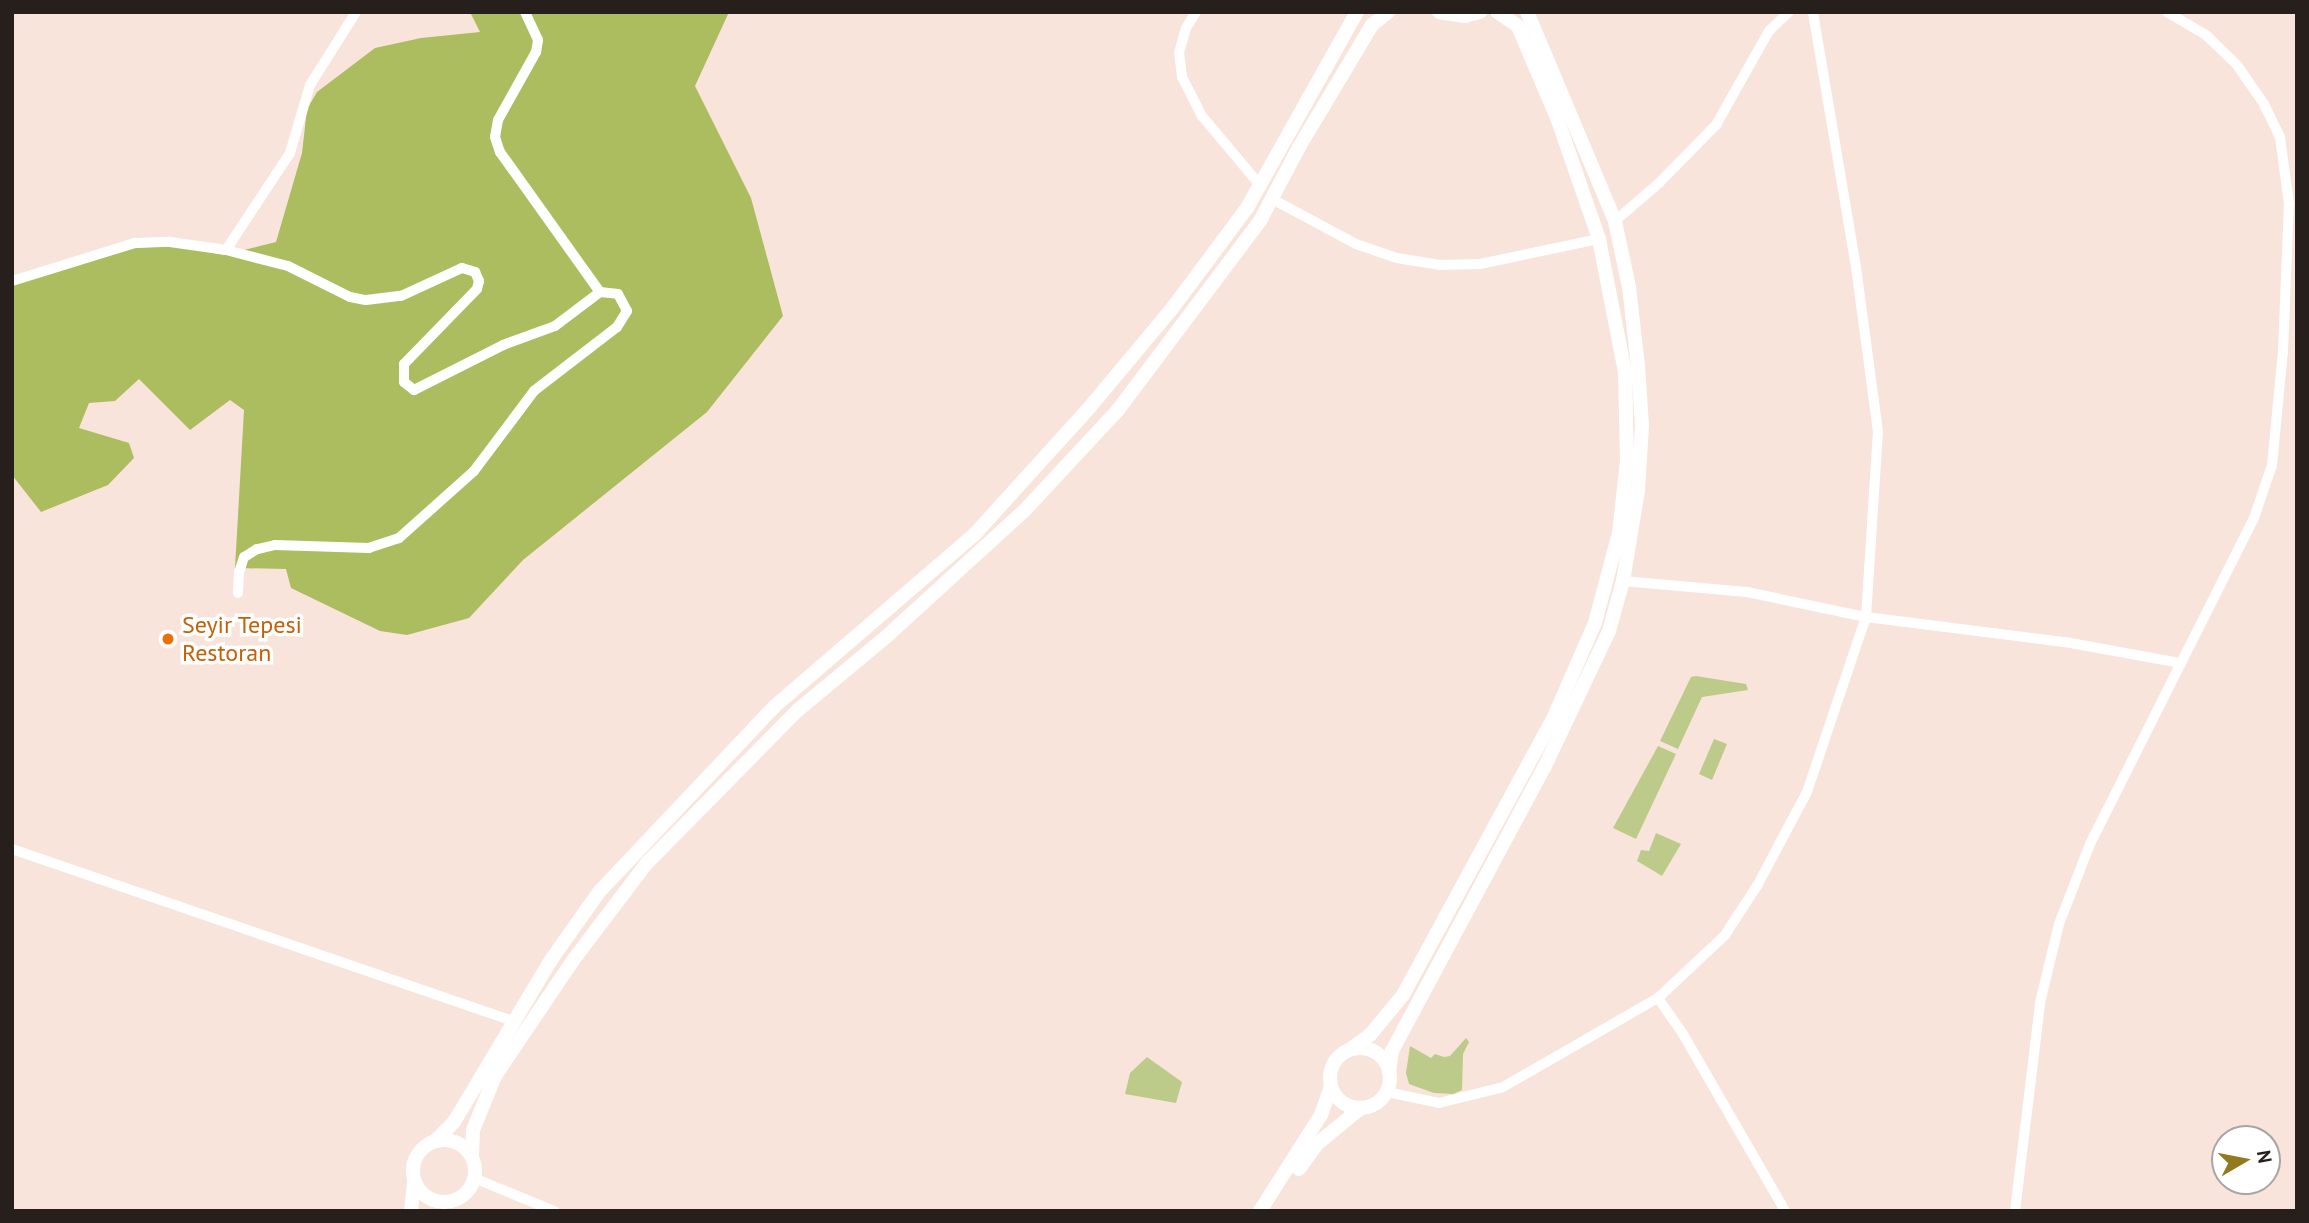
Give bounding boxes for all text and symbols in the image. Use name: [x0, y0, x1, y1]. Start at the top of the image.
place label: Seyir Tepesi Restoran: [182, 611, 303, 667]
marker: Seyir Tepesi Restoran: [160, 631, 176, 647]
north arrow: [2211, 1125, 2281, 1195]
text: N: [2252, 1148, 2278, 1165]

